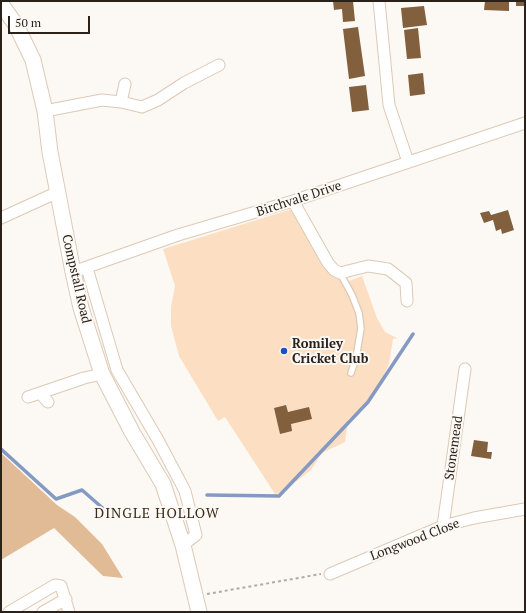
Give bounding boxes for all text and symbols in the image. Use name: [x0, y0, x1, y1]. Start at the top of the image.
scale bar: [10, 8, 92, 34]
text: 50 m: [15, 15, 41, 30]
street label: Birchvale Drive: [255, 178, 343, 220]
street label: Compstall Road: [58, 233, 94, 325]
place label: Romiley Cricket Club: [292, 336, 368, 367]
marker: Romiley Cricket Club: [279, 346, 289, 356]
street label: Stonemead: [442, 415, 466, 481]
district label: DINGLE HOLLOW: [94, 506, 220, 522]
street label: Longwood Close: [368, 516, 462, 564]

